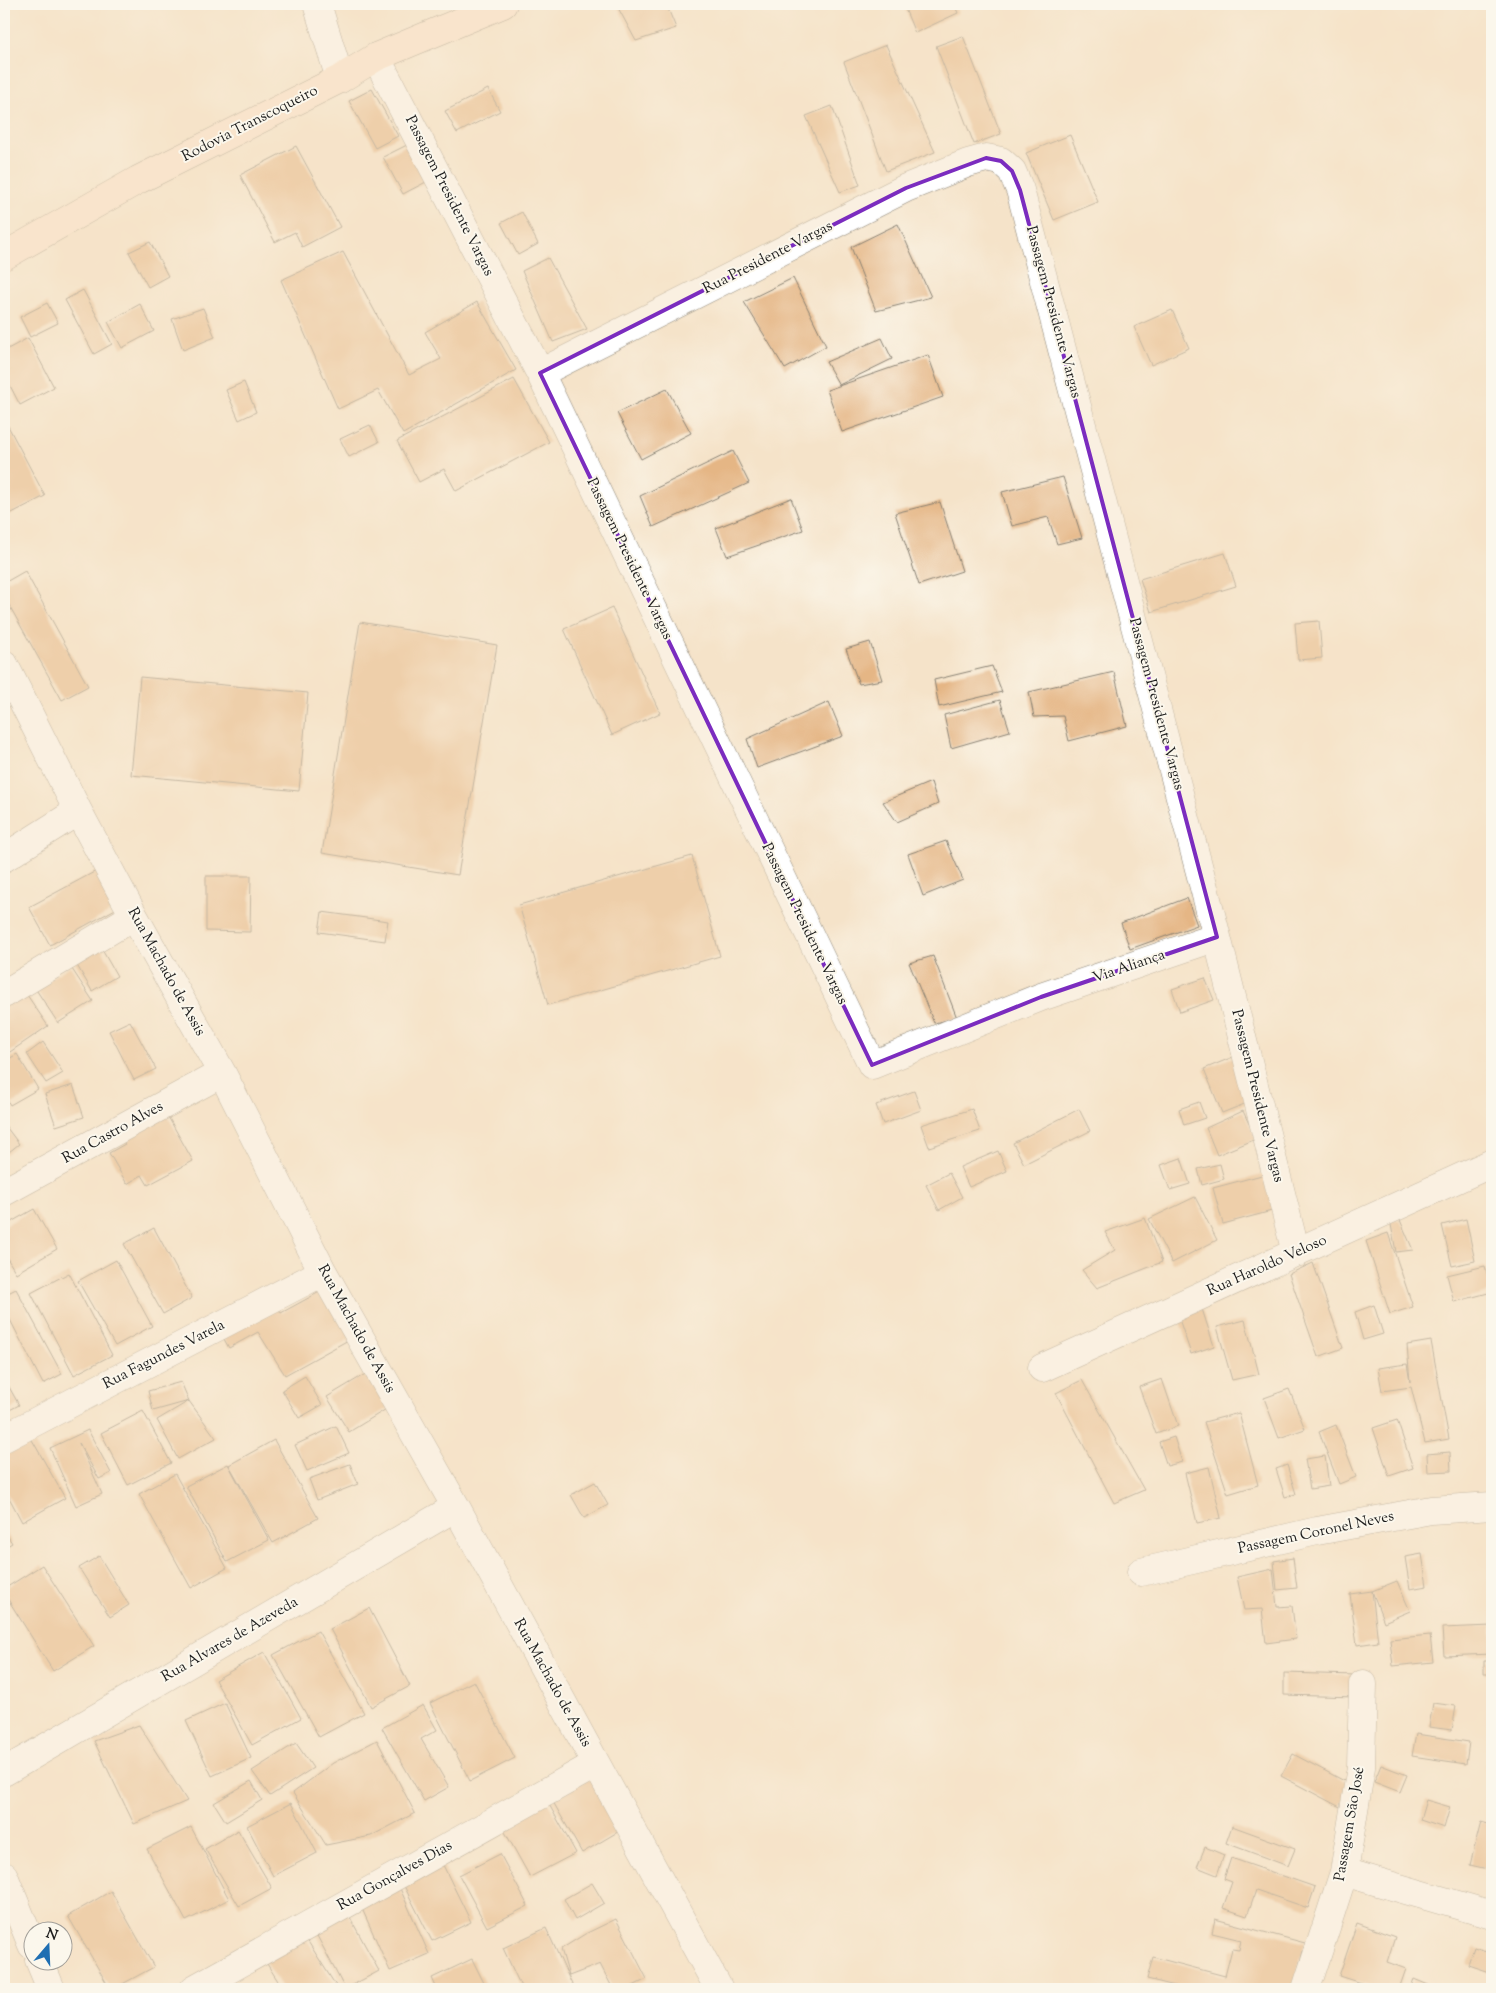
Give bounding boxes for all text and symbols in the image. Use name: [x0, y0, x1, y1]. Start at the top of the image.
street label: Rodovia Transcoqueiro: [178, 81, 322, 167]
street label: Passagem Presidente Vargas: [399, 112, 499, 280]
street label: Rua Presidente Vargas: [699, 216, 837, 300]
street label: Passagem Presidente Vargas: [1020, 224, 1086, 401]
street label: Passagem Presidente Vargas: [581, 475, 677, 643]
street label: Passagem Presidente Vargas: [1123, 616, 1189, 793]
street label: Passagem Presidente Vargas: [756, 840, 852, 1008]
street label: Rua Machado de Assis: [122, 904, 210, 1040]
street label: Via Aliança: [1090, 945, 1168, 989]
street label: Passagem Presidente Vargas: [1225, 1007, 1289, 1185]
street label: Rua Castro Alves: [59, 1097, 167, 1169]
street label: Rua Haroldo Veloso: [1204, 1230, 1330, 1302]
street label: Rua Machado de Assis: [312, 1261, 400, 1397]
street label: Rua Fagundes Varela: [99, 1315, 229, 1395]
street label: Passagem Coronel Neves: [1236, 1506, 1396, 1560]
street label: Rua Alvares de Azeveda: [158, 1592, 302, 1688]
street label: Rua Machado de Assis: [508, 1615, 596, 1751]
street label: Passagem São José: [1330, 1765, 1370, 1883]
street label: Rua Gonçalves Dias: [334, 1836, 456, 1916]
north arrow: [22, 1920, 72, 1970]
text: N: [43, 1924, 60, 1947]

